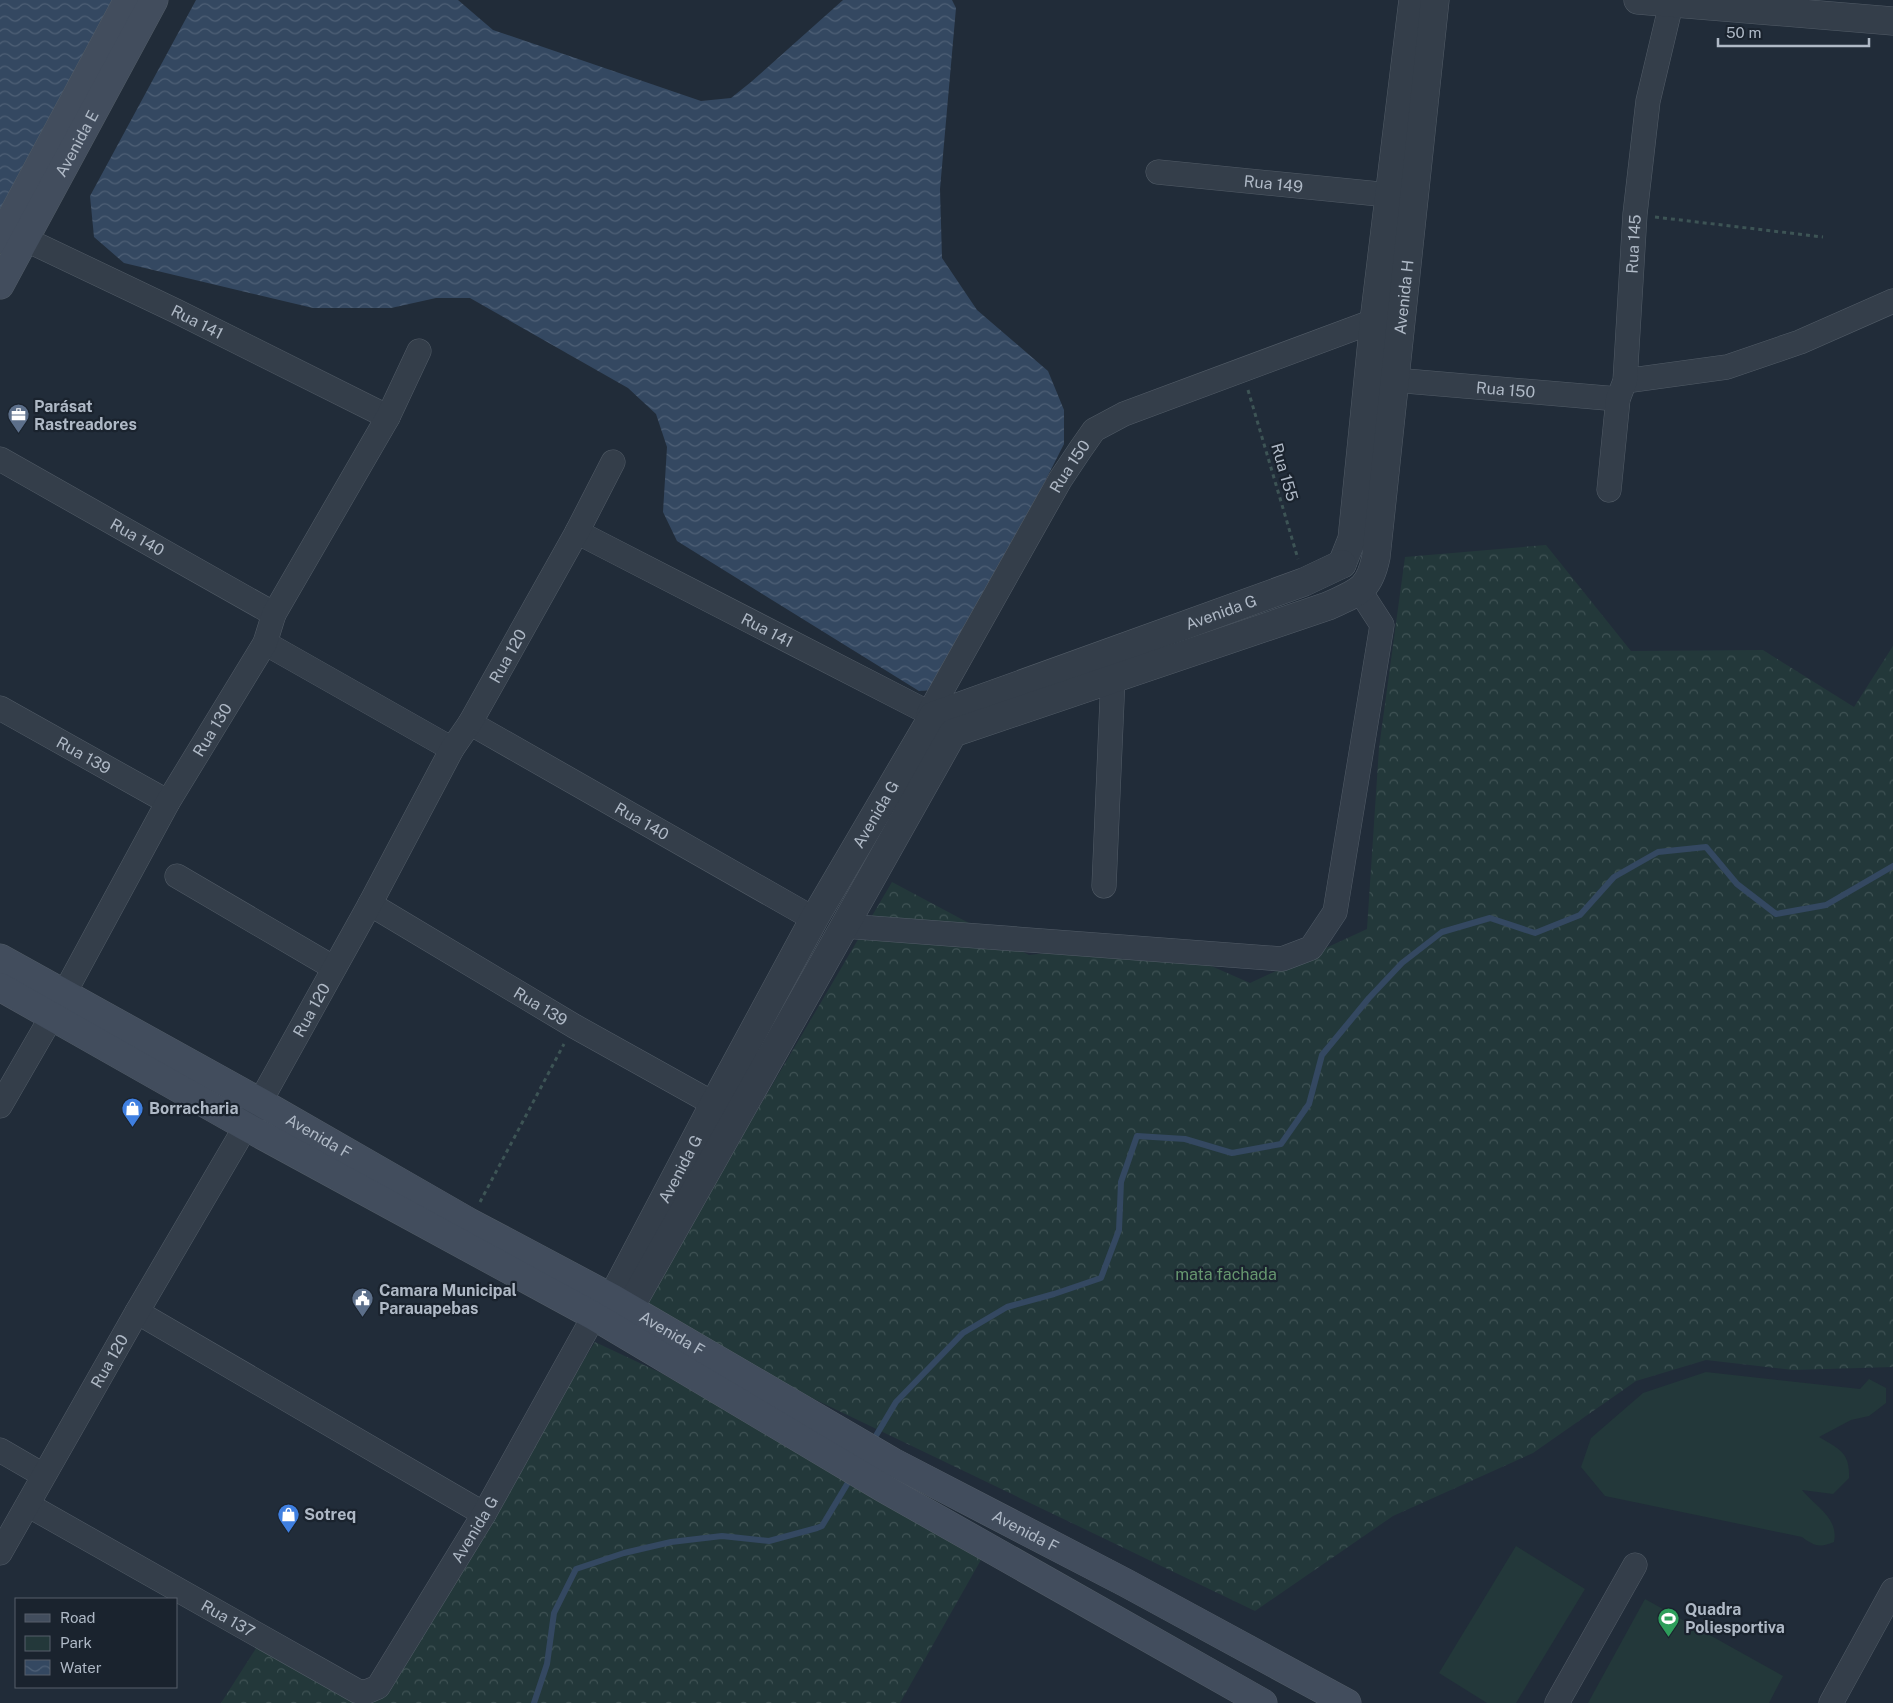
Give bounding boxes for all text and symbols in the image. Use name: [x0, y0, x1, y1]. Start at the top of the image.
scale bar: [1718, 15, 1869, 47]
text: 50 m: [1726, 24, 1761, 41]
street label: Avenida E: [51, 107, 103, 180]
street label: Rua 149: [1243, 172, 1304, 196]
street label: Rua 145: [1622, 214, 1645, 274]
street label: Avenida H: [1391, 259, 1417, 336]
street label: Rua 141: [168, 301, 226, 343]
street label: Rua 150: [1475, 378, 1536, 402]
place label: Parásat Rastreadores: [34, 397, 137, 434]
office icon: Parásat Rastreadores: [6, 403, 30, 434]
street label: Rua 150: [1046, 436, 1094, 496]
street label: Rua 155: [1267, 441, 1302, 503]
street label: Rua 140: [107, 514, 168, 560]
street label: Avenida G: [1183, 591, 1260, 634]
street label: Rua 141: [738, 609, 796, 652]
street label: Rua 120: [485, 626, 531, 686]
street label: Rua 130: [189, 700, 236, 760]
street label: Rua 139: [53, 733, 114, 778]
street label: Avenida G: [849, 777, 903, 851]
street label: Rua 140: [611, 799, 672, 844]
street label: Rua 120: [289, 980, 334, 1040]
street label: Rua 139: [510, 983, 571, 1030]
shop icon: Borracharia: [121, 1096, 145, 1127]
place label: Borracharia: [149, 1099, 238, 1118]
street label: Avenida F: [282, 1110, 355, 1162]
street label: Avenida G: [655, 1132, 706, 1206]
park label: mata fachada: [1175, 1265, 1277, 1284]
place label: Camara Municipal Parauapebas: [379, 1281, 517, 1318]
public building icon: Camara Municipal Parauapebas: [351, 1287, 375, 1318]
street label: Avenida F: [636, 1307, 708, 1360]
street label: Rua 120: [87, 1331, 132, 1391]
street label: Avenida G: [447, 1493, 502, 1566]
shop icon: Sotreq: [276, 1502, 300, 1533]
place label: Sotreq: [304, 1505, 356, 1524]
street label: Avenida F: [989, 1506, 1062, 1556]
street label: Rua 137: [198, 1596, 258, 1641]
legend: [15, 1598, 178, 1688]
place label: Quadra Poliesportiva: [1685, 1600, 1785, 1637]
sports icon: Quadra Poliesportiva: [1657, 1606, 1681, 1637]
text: Road: [60, 1609, 96, 1626]
text: Park: [60, 1634, 92, 1651]
text: Water: [60, 1659, 102, 1676]

